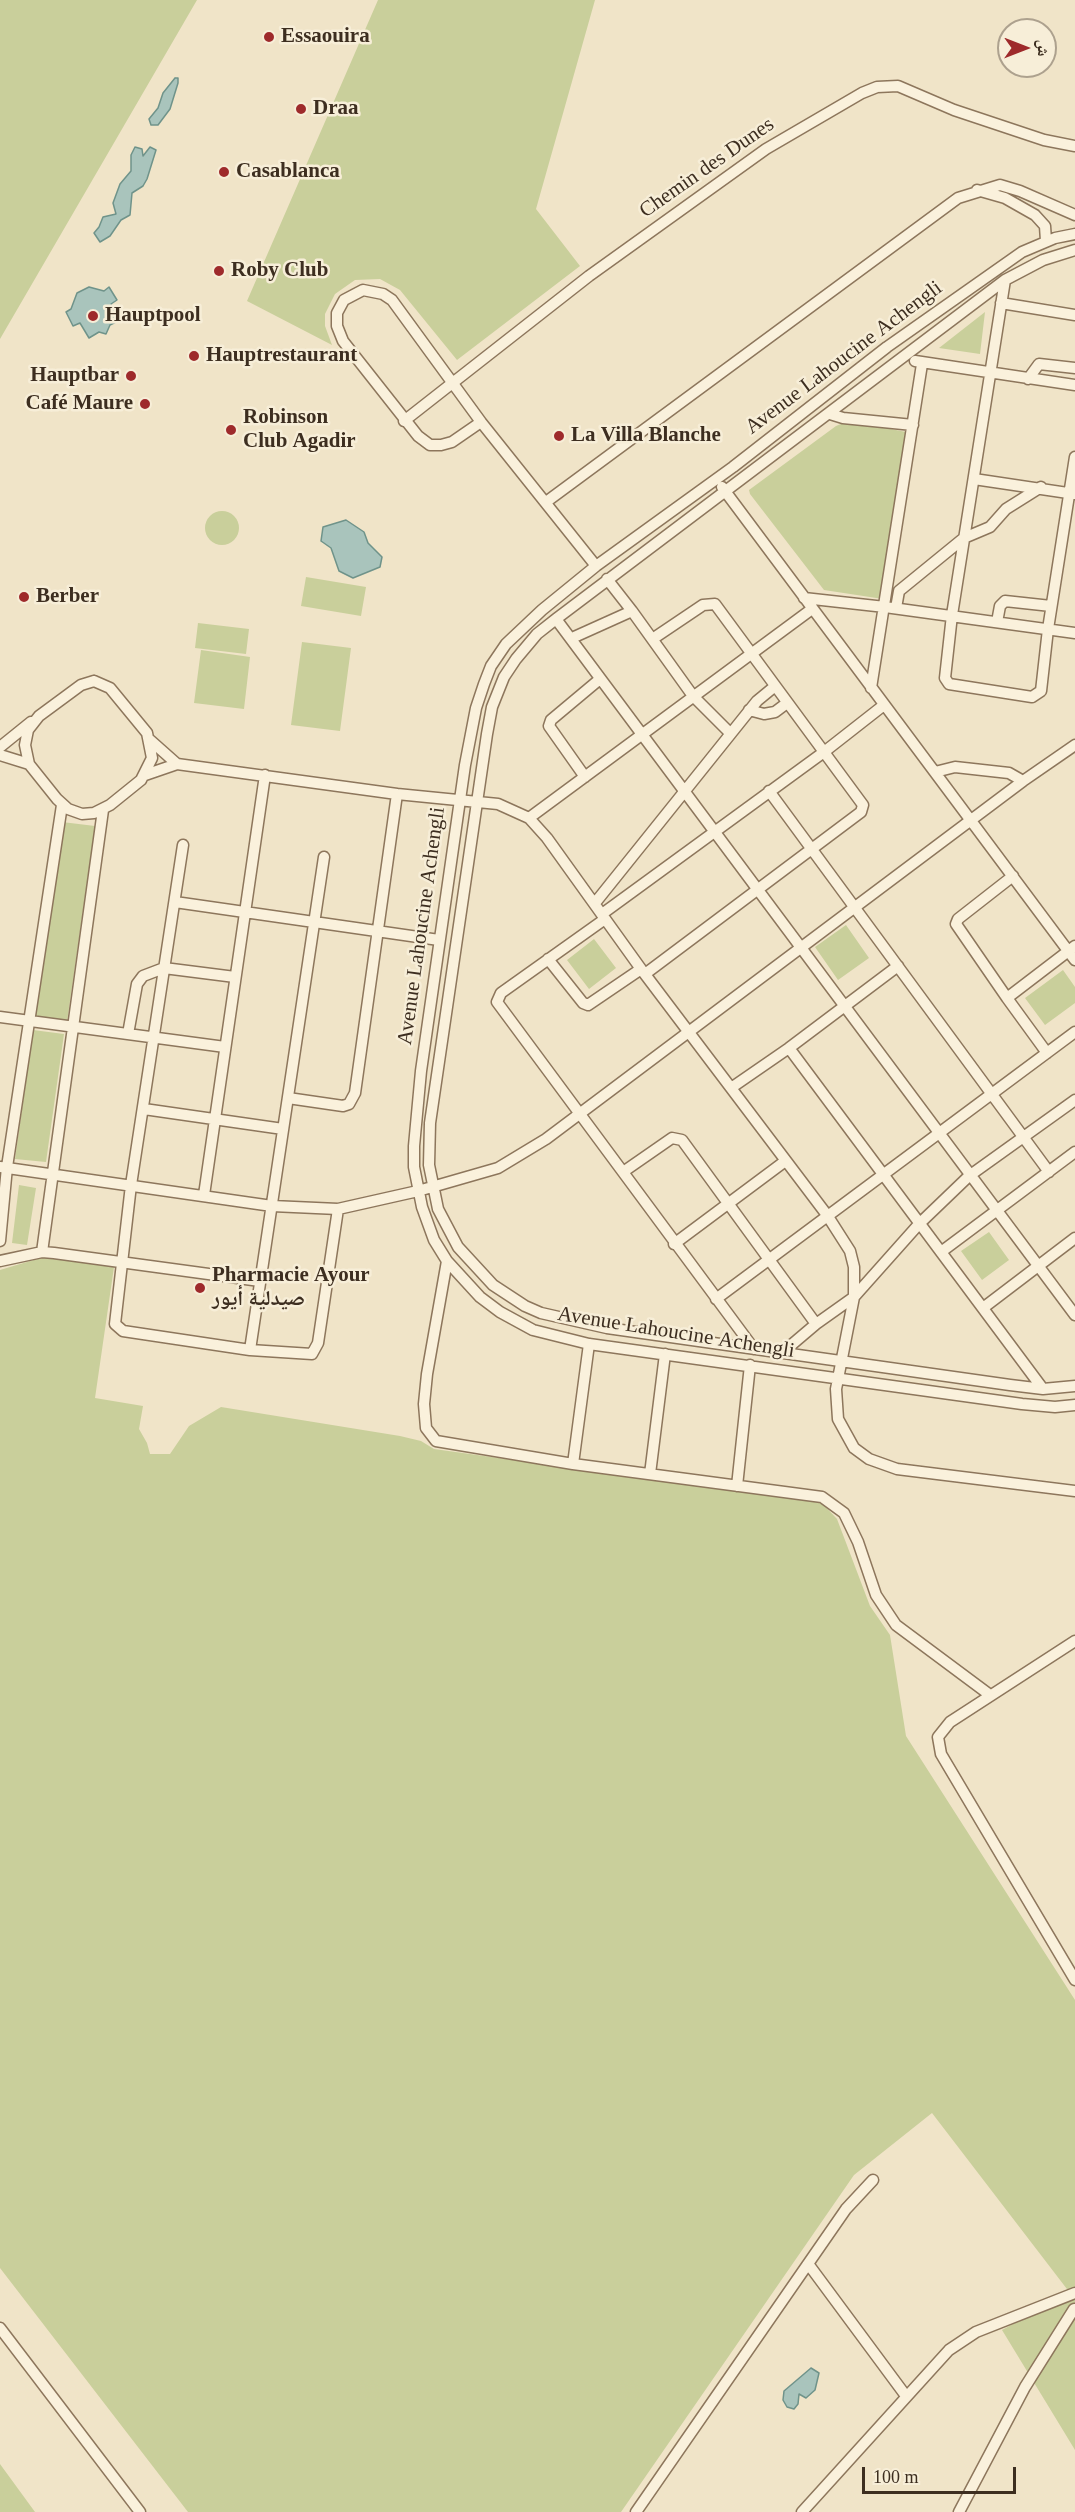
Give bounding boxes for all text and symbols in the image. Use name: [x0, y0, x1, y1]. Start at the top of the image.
north arrow: [997, 18, 1057, 78]
place label: Essaouira: [281, 24, 370, 50]
marker: Essaouira: [262, 30, 276, 44]
text: ش: [1035, 40, 1052, 56]
place label: Draa: [313, 96, 358, 122]
marker: Draa: [294, 102, 308, 116]
street label: Chemin des Dunes: [635, 112, 779, 224]
place label: Casablanca: [236, 159, 340, 185]
marker: Casablanca: [217, 165, 231, 179]
place label: Roby Club: [231, 258, 328, 284]
marker: Roby Club: [212, 264, 226, 278]
street label: Avenue Lahoucine Achengli: [741, 276, 947, 440]
place label: Hauptpool: [105, 303, 201, 329]
marker: Hauptpool: [86, 309, 100, 323]
place label: Hauptrestaurant: [206, 343, 357, 369]
marker: Hauptrestaurant: [187, 349, 201, 363]
place label: Hauptbar: [30, 363, 119, 389]
marker: Hauptbar: [124, 369, 138, 383]
place label: Café Maure: [26, 391, 133, 417]
marker: Café Maure: [138, 397, 152, 411]
place label: Robinson Club Agadir: [243, 405, 356, 455]
marker: Robinson Club Agadir: [224, 423, 238, 437]
place label: La Villa Blanche: [571, 423, 721, 449]
marker: La Villa Blanche: [552, 429, 566, 443]
place label: Berber: [36, 584, 99, 610]
marker: Berber: [17, 590, 31, 604]
street label: Avenue Lahoucine Achengli: [393, 805, 451, 1047]
place label: Pharmacie Ayour صيدلية أيور: [212, 1263, 370, 1313]
marker: Pharmacie Ayour صيدلية أيور: [193, 1281, 207, 1295]
street label: Avenue Lahoucine Achengli: [556, 1302, 796, 1364]
scale bar: [865, 2455, 1020, 2493]
text: 100 m: [873, 2467, 919, 2487]

